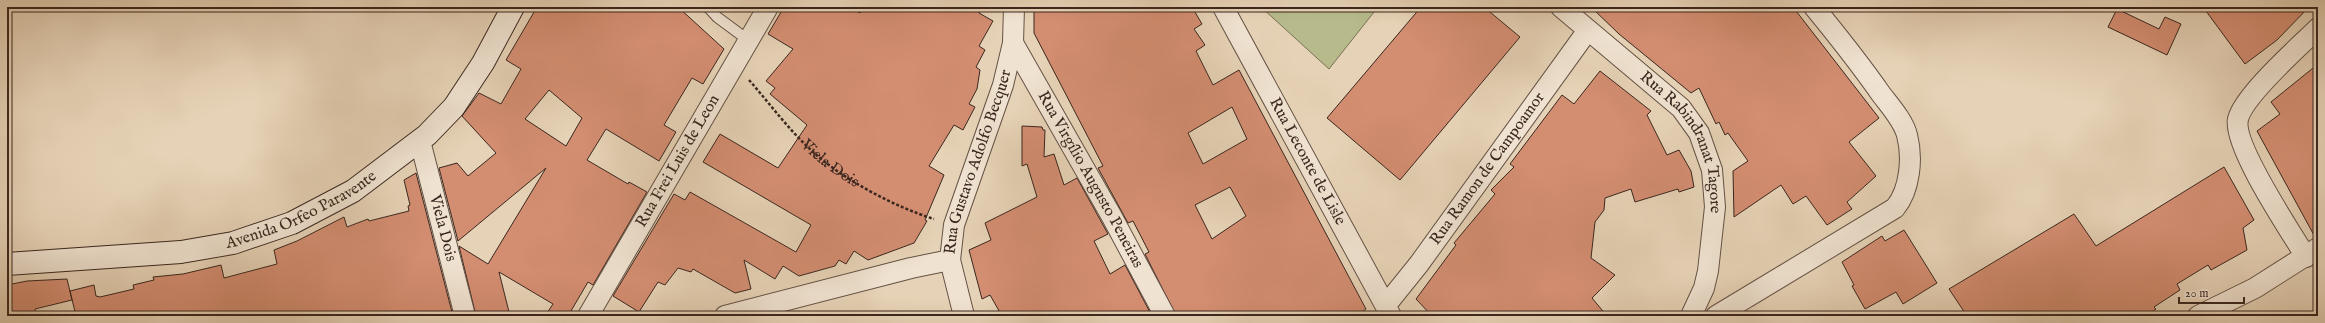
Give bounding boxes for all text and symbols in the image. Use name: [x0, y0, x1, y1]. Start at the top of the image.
street label: Rua Rabindranat Tagore: [1635, 67, 1725, 214]
street label: Rua Gustavo Adolfo Becquer: [941, 68, 1016, 255]
street label: Rua Virgílio Augusto Peneiras: [1033, 88, 1148, 272]
street label: Rua Ramon de Campoamor: [1426, 88, 1550, 249]
street label: Rua Frei Luis de Leon: [632, 91, 725, 231]
street label: Rua Leconte de Lisle: [1264, 94, 1350, 229]
street label: Viela Dois: [796, 135, 863, 193]
street label: Avenida Orfeo Paravente: [224, 167, 381, 254]
street label: Viela Dois: [424, 192, 461, 264]
scale bar: [2179, 279, 2244, 305]
text: 20 m: [2185, 286, 2208, 301]

